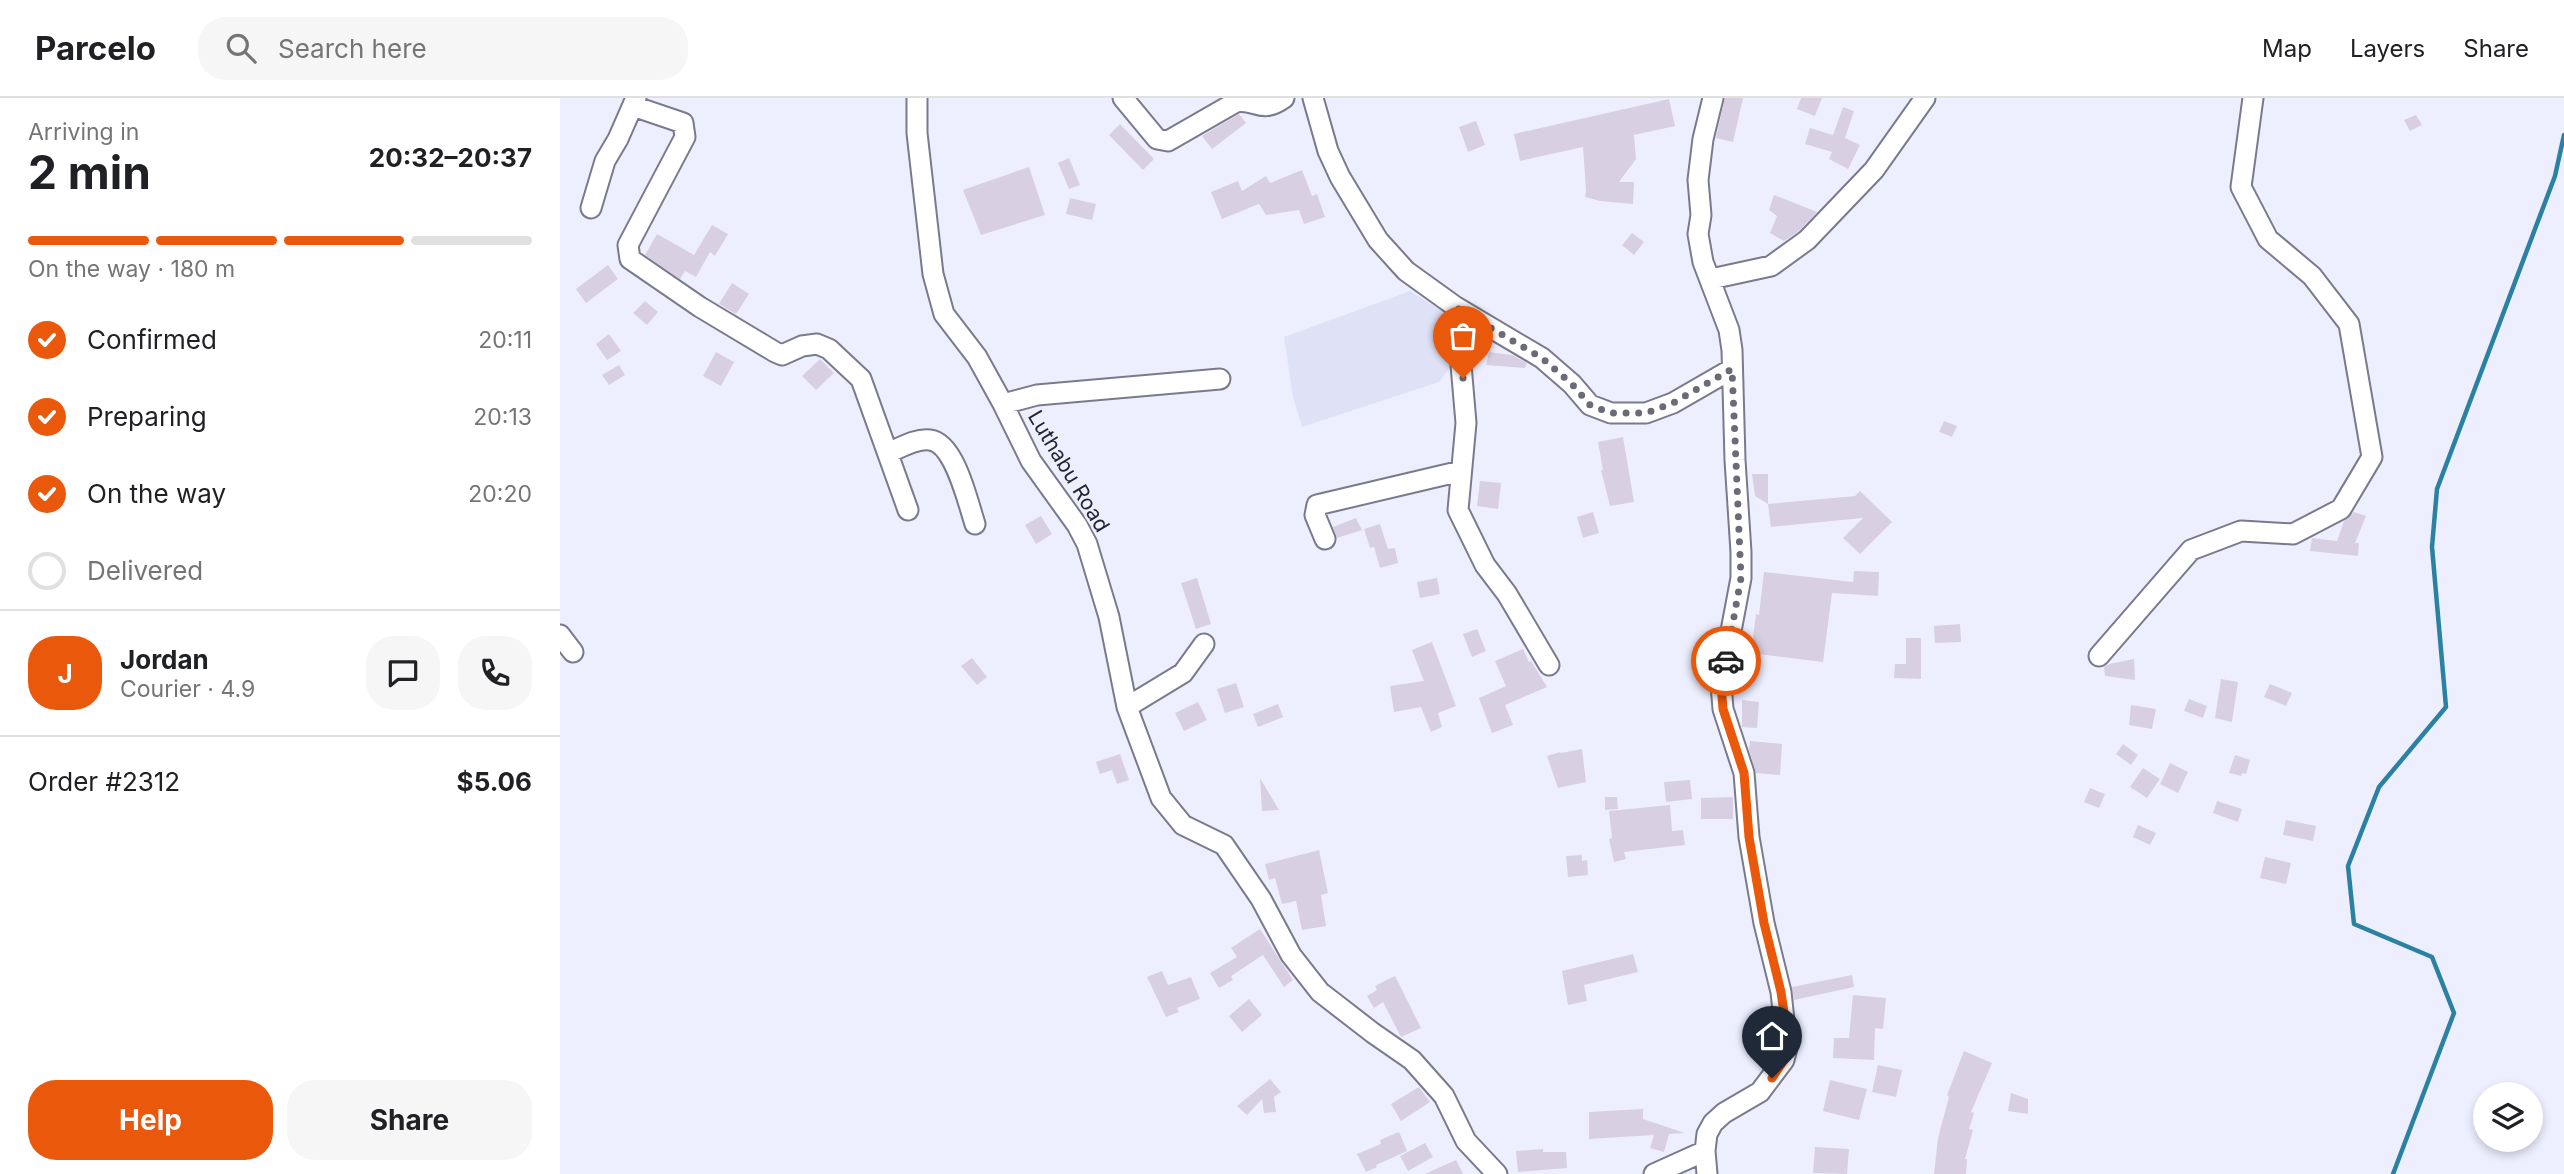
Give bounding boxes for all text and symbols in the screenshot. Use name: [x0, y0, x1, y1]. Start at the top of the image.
search box: [198, 17, 688, 80]
text: Parcelo: [35, 28, 156, 68]
icon: search: [222, 29, 260, 67]
text: Search here: [278, 33, 427, 64]
text: Map: [2262, 34, 2312, 63]
text: Layers: [2350, 34, 2425, 63]
text: Share: [2463, 34, 2529, 63]
text: Arriving in: [28, 118, 139, 146]
text: 20:32–20:37: [369, 142, 532, 173]
text: 2 min: [28, 144, 151, 200]
text: On the way · 180 m: [28, 255, 235, 283]
pin: [1433, 306, 1493, 378]
icon: bag: [1444, 317, 1482, 355]
icon: check: [28, 321, 66, 359]
text: Confirmed: [87, 324, 217, 355]
text: 20:11: [478, 326, 532, 354]
icon: check: [28, 398, 66, 436]
text: Preparing: [87, 401, 207, 432]
text: 20:13: [473, 403, 532, 431]
street label: Luthabu Road: [1023, 406, 1115, 536]
icon: check: [28, 475, 66, 513]
text: On the way: [87, 478, 226, 509]
text: 20:20: [468, 480, 532, 508]
text: Delivered: [87, 555, 203, 586]
courier: [1691, 626, 1761, 696]
button: chat: [366, 636, 440, 710]
button: phone: [458, 636, 532, 710]
icon: car: [1707, 642, 1745, 680]
text: Jordan: [120, 644, 209, 675]
text: J: [57, 658, 73, 689]
text: Courier · 4.9: [120, 675, 255, 703]
text: Order #2312: [28, 766, 180, 797]
text: $5.06: [457, 766, 532, 797]
pin: [1742, 1006, 1802, 1078]
icon: home: [1753, 1017, 1791, 1055]
button: Help: [28, 1080, 273, 1160]
button: Share: [287, 1080, 532, 1160]
map controls: [2473, 1082, 2543, 1152]
button: layers: [2473, 1082, 2543, 1152]

